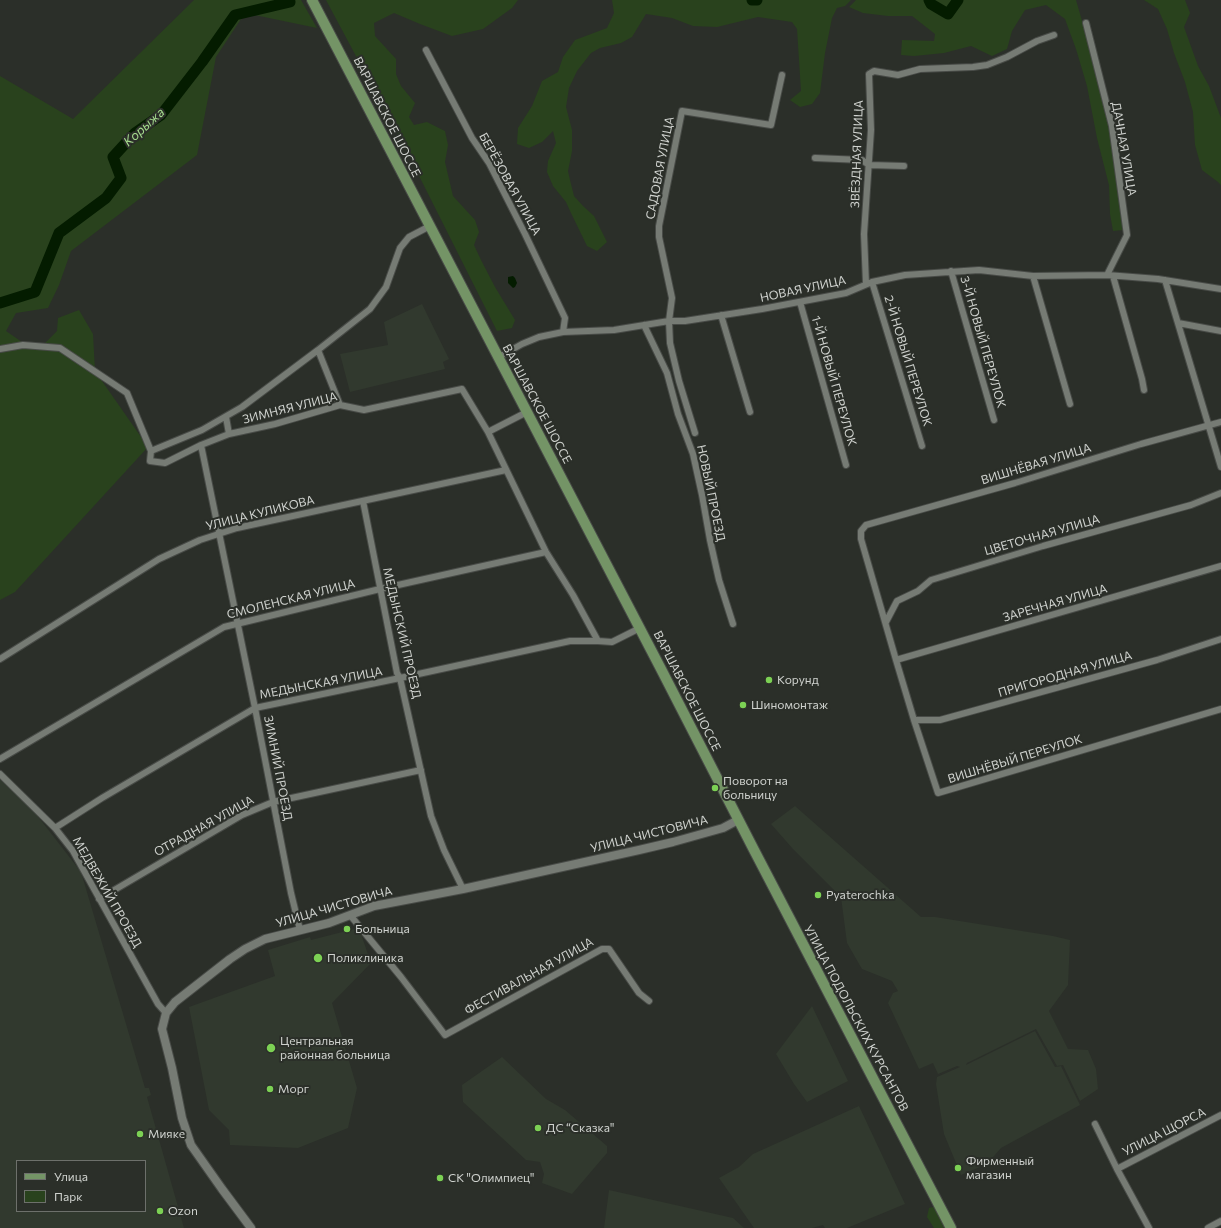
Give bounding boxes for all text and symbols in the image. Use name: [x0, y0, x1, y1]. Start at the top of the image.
street label: ВАРШАВСКОЕ ШОССЕ: [350, 54, 424, 180]
street label: ЗВЁЗДНАЯ УЛИЦА: [848, 100, 866, 208]
street label: ДАЧНАЯ УЛИЦА: [1109, 101, 1139, 197]
water label: Корыжа: [120, 104, 168, 150]
street label: САДОВАЯ УЛИЦА: [643, 115, 677, 221]
street label: БЕРЁЗОВАЯ УЛИЦА: [476, 130, 544, 238]
street label: НОВАЯ УЛИЦА: [759, 273, 847, 305]
street label: 3-Й НОВЫЙ ПЕРЕУЛОК: [957, 274, 1009, 410]
street label: 2-Й НОВЫЙ ПЕРЕУЛОК: [881, 294, 935, 428]
street label: 1-Й НОВЫЙ ПЕРЕУЛОК: [809, 314, 859, 448]
street label: ВАРШАВСКОЕ ШОССЕ: [499, 342, 575, 466]
street label: ЗИМНЯЯ УЛИЦА: [241, 389, 339, 427]
street label: ВИШНЁВАЯ УЛИЦА: [979, 440, 1093, 488]
street label: НОВЫЙ ПРОЕЗД: [694, 443, 728, 543]
street label: УЛИЦА КУЛИКОВА: [204, 493, 316, 533]
street label: ЦВЕТОЧНАЯ УЛИЦА: [983, 512, 1101, 558]
street label: МЕДЫНСКИЙ ПРОЕЗД: [380, 566, 424, 700]
street label: СМОЛЕНСКАЯ УЛИЦА: [225, 576, 357, 622]
street label: ЗАРЕЧНАЯ УЛИЦА: [1001, 581, 1109, 625]
street label: ВАРШАВСКОЕ ШОССЕ: [650, 628, 724, 754]
street label: ПРИГОРОДНАЯ УЛИЦА: [996, 648, 1134, 700]
street label: МЕДЫНСКАЯ УЛИЦА: [258, 664, 384, 702]
place label: Корунд: [777, 673, 819, 687]
marker: Корунд: [764, 675, 774, 685]
place label: Шиномонтаж: [751, 698, 828, 712]
marker: Шиномонтаж: [738, 700, 748, 710]
street label: ЗИМНИЙ ПРОЕЗД: [261, 714, 295, 822]
street label: ВИШНЁВЫЙ ПЕРЕУЛОК: [946, 732, 1084, 786]
place label: Поворот на больницу: [723, 774, 788, 802]
marker: Поворот на больницу: [710, 783, 720, 793]
street label: ОТРАДНАЯ УЛИЦА: [152, 793, 256, 859]
street label: УЛИЦА ЧИСТОВИЧА: [589, 812, 709, 856]
street label: МЕДВЕЖИЙ ПРОЕЗД: [69, 834, 145, 950]
street label: УЛИЦА ЧИСТОВИЧА: [274, 883, 394, 931]
place label: Pyaterochka: [826, 888, 894, 902]
marker: Pyaterochka: [813, 890, 823, 900]
place label: Больница: [355, 922, 410, 936]
street label: УЛИЦА ПОДОЛЬСКИХ КУРСАНТОВ: [801, 922, 911, 1114]
marker: Больница: [342, 924, 352, 934]
street label: ФЕСТИВАЛЬНАЯ УЛИЦА: [462, 935, 596, 1017]
place label: Поликлиника: [327, 951, 403, 965]
marker: Поликлиника: [312, 952, 324, 964]
place label: Центральная районная больница: [280, 1034, 390, 1062]
marker: Центральная районная больница: [265, 1042, 277, 1054]
place label: Морг: [278, 1082, 309, 1096]
marker: Морг: [265, 1084, 275, 1094]
street label: УЛИЦА ЩОРСА: [1120, 1105, 1208, 1159]
place label: ДС “Сказка": [546, 1121, 615, 1135]
marker: ДС “Сказка": [533, 1123, 543, 1133]
place label: Мияке: [148, 1127, 185, 1141]
marker: Мияке: [135, 1129, 145, 1139]
place label: Фирменный магазин: [966, 1154, 1034, 1182]
legend: [16, 1160, 146, 1212]
marker: Фирменный магазин: [953, 1163, 963, 1173]
text: Улица: [54, 1169, 88, 1183]
place label: СК "Олимпиец": [448, 1171, 534, 1185]
marker: СК "Олимпиец": [435, 1173, 445, 1183]
text: Парк: [54, 1189, 83, 1203]
place label: Ozon: [168, 1204, 198, 1218]
marker: Ozon: [155, 1206, 165, 1216]

